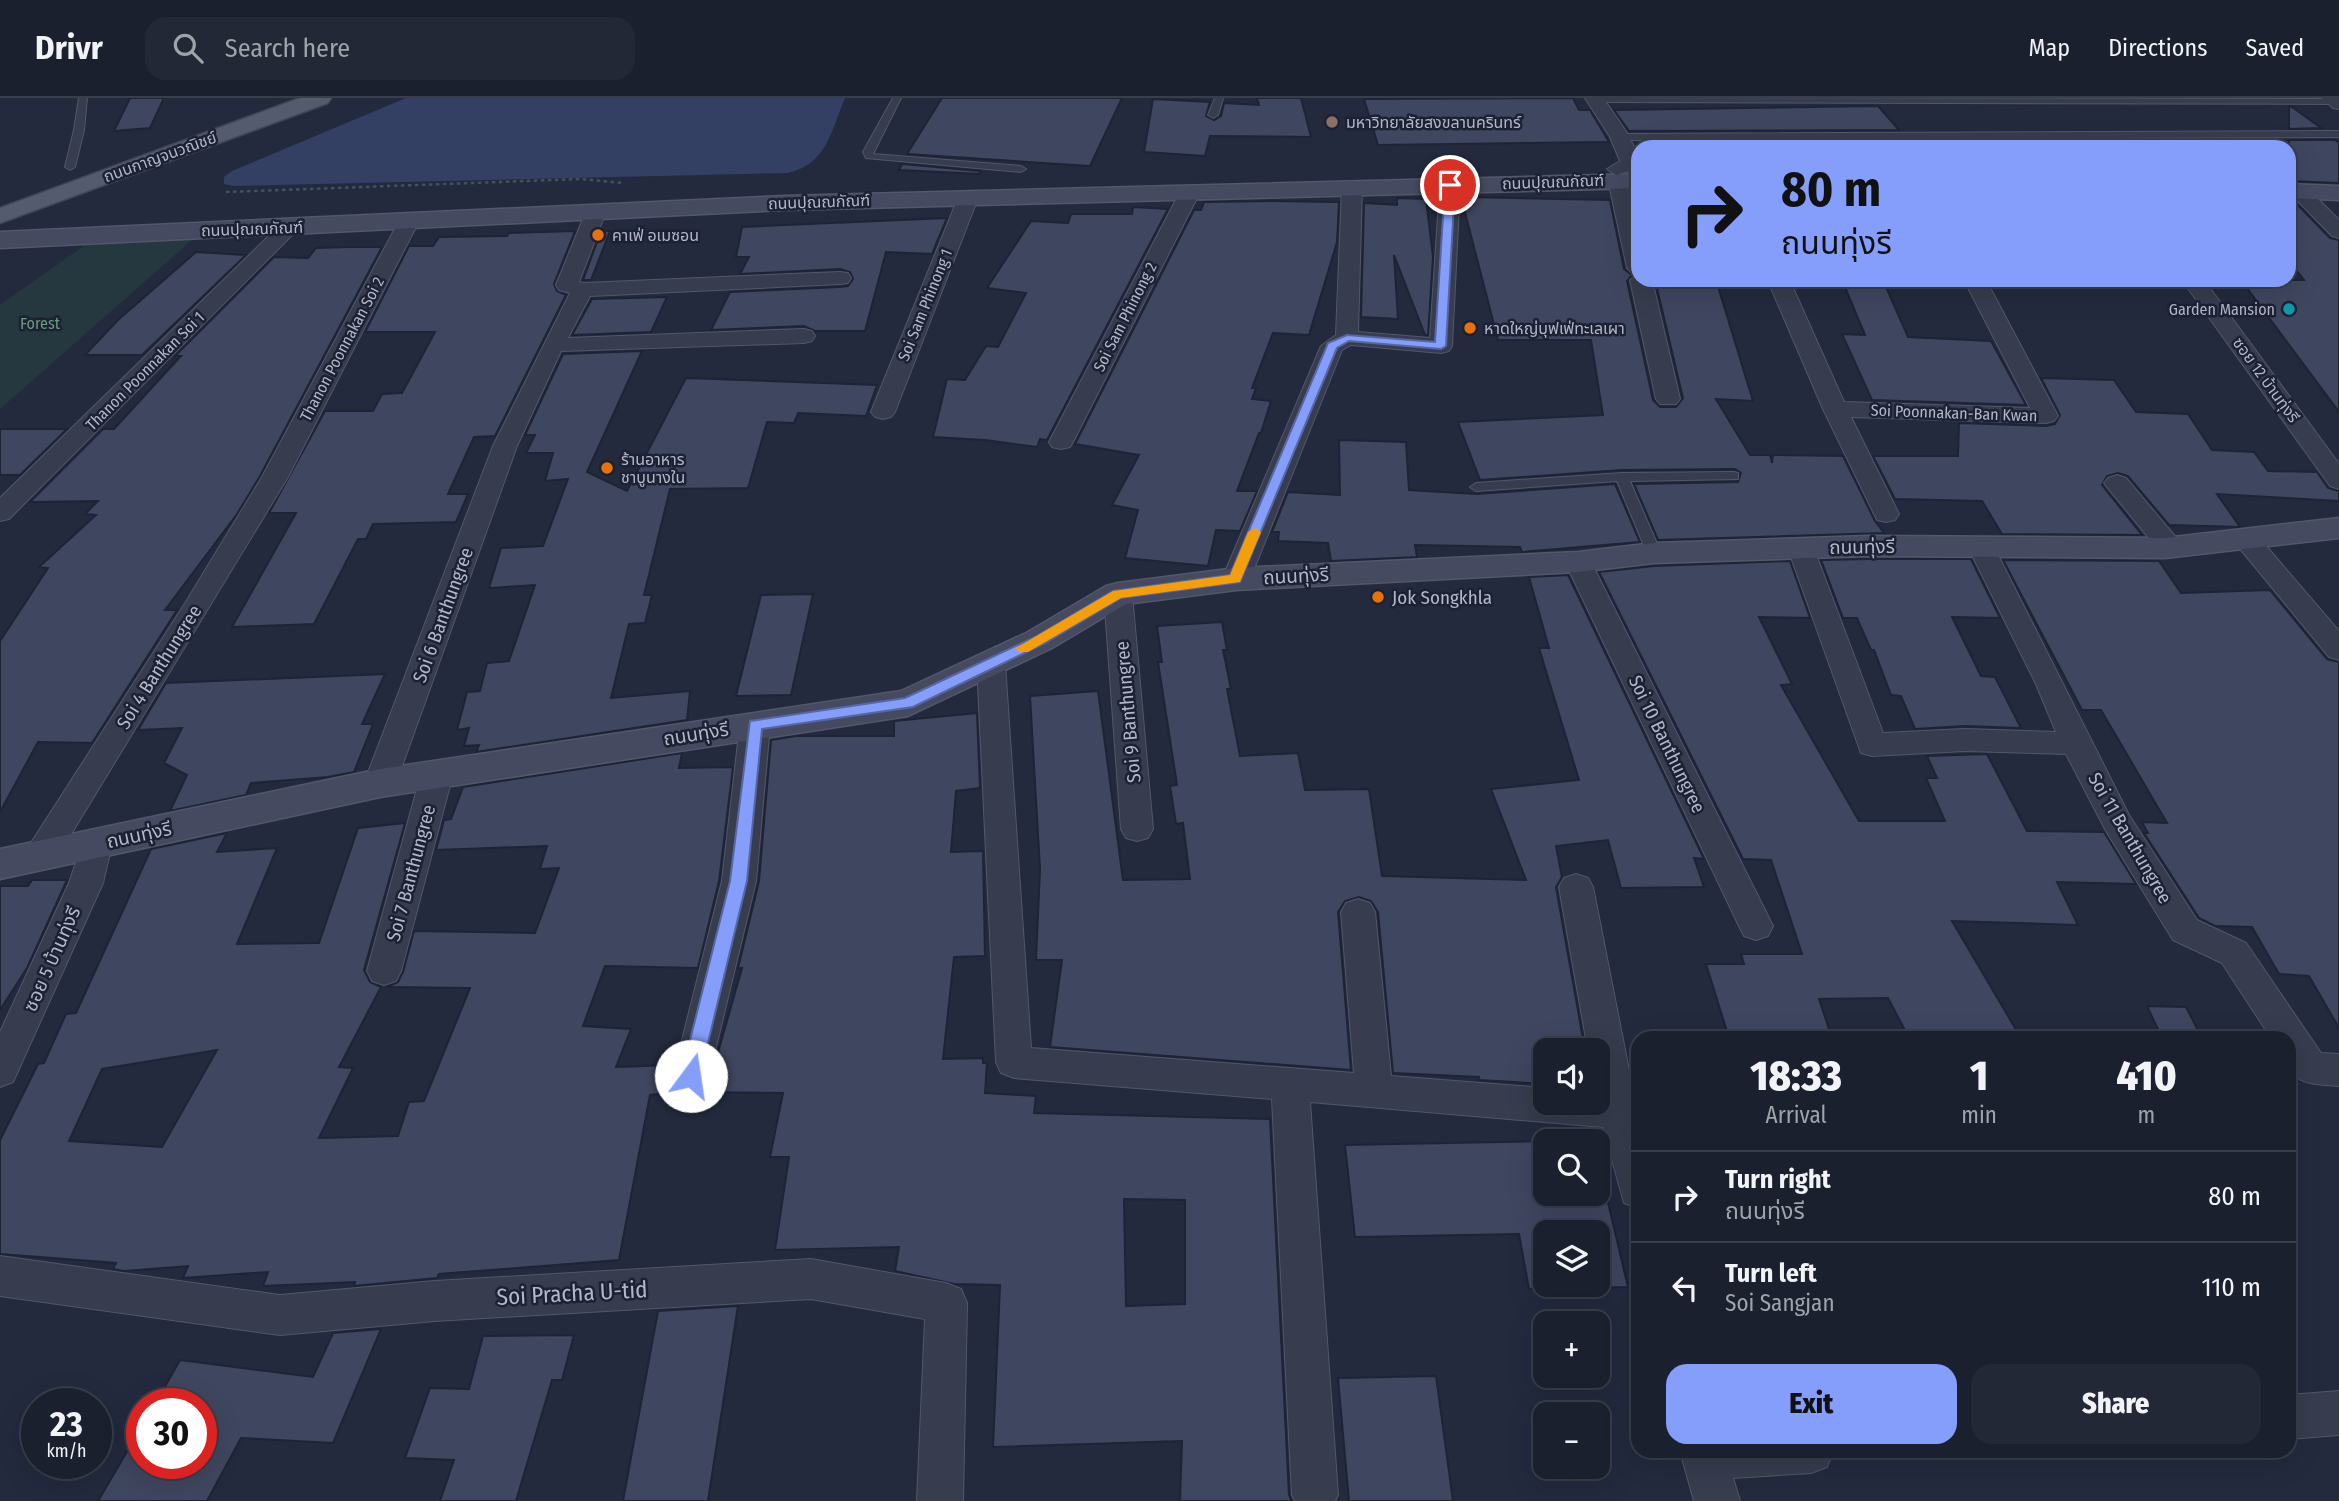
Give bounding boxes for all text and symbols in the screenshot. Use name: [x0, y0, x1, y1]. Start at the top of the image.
search box: [145, 17, 635, 80]
text: Drivr: [35, 28, 103, 68]
icon: search: [169, 29, 207, 67]
text: Search here: [225, 33, 350, 64]
text: Map: [2029, 34, 2070, 62]
text: Directions: [2108, 34, 2207, 62]
text: Saved: [2245, 34, 2304, 62]
place label: มหาวิทยาลัยสงขลานครินทร์: [1346, 113, 1522, 132]
marker: มหาวิทยาลัยสงขลานครินทร์: [1324, 114, 1340, 130]
street label: ถนนกาญจนวณิชย์: [101, 128, 219, 186]
pin: [1420, 155, 1480, 215]
text: 80 m: [1781, 160, 1881, 219]
icon: arrive: [1431, 166, 1469, 204]
icon: right: [1666, 168, 1757, 259]
street label: ถนนปุณณกัณฑ์: [1502, 171, 1604, 193]
street label: ถนนปุณณกัณฑ์: [768, 191, 870, 213]
street label: ถนนปุณณกัณฑ์: [201, 218, 303, 240]
text: ถนนทุ่งรี: [1781, 224, 1892, 262]
place label: คาเฟ่ อเมซอน: [612, 226, 699, 245]
marker: คาเฟ่ อเมซอน: [590, 227, 606, 243]
street label: Soi Sam Phinong 1: [894, 246, 956, 364]
street label: Soi Sam Phinong 2: [1089, 259, 1161, 375]
street label: Thanon Poonnakan Soi 2: [296, 274, 388, 424]
place label: Garden Mansion: [2169, 300, 2275, 319]
marker: Garden Mansion: [2281, 301, 2297, 317]
street label: Thanon Poonnakan Soi 1: [82, 308, 208, 434]
park label: Forest: [20, 314, 61, 333]
place label: หาดใหญ่บุฟเฟ่ทะเลเผา: [1484, 319, 1625, 338]
marker: หาดใหญ่บุฟเฟ่ทะเลเผา: [1462, 320, 1478, 336]
street label: ซอย 12 บ้านทุ่งรี: [2229, 334, 2303, 426]
street label: Soi Poonnakan-Ban Kwan: [1870, 401, 2038, 425]
place label: ร้านอาหาร ชาบูนางใน: [621, 450, 685, 487]
marker: ร้านอาหาร ชาบูนางใน: [599, 460, 615, 476]
street label: ถนนทุ่งรี: [1829, 535, 1895, 559]
street label: Soi 6 Banthungree: [408, 544, 478, 686]
street label: ถนนทุ่งรี: [1263, 563, 1329, 589]
place label: Jok Songkhla: [1392, 586, 1492, 609]
marker: Jok Songkhla: [1370, 589, 1386, 605]
street label: Soi 4 Banthungree: [112, 601, 206, 733]
street label: Soi 9 Banthungree: [1110, 640, 1146, 784]
street label: Soi 10 Banthungree: [1624, 671, 1710, 817]
street label: ถนนทุ่งรี: [662, 717, 730, 751]
street label: Soi 11 Banthungree: [2083, 768, 2177, 908]
street label: Soi 7 Banthungree: [382, 802, 440, 944]
street label: ถนนทุ่งรี: [104, 817, 174, 853]
street label: ซอย 5 บ้านทุ่งรี: [19, 903, 85, 1015]
map controls: [1533, 1038, 1610, 1479]
button: sound: [1533, 1038, 1610, 1115]
position arrow: [654, 1039, 728, 1113]
text: 18:33: [1750, 1051, 1842, 1101]
text: 1: [1970, 1051, 1988, 1101]
text: 410: [2116, 1051, 2177, 1101]
text: Arrival: [1766, 1101, 1827, 1129]
text: min: [1961, 1101, 1997, 1129]
text: m: [2138, 1101, 2155, 1129]
button: search: [1533, 1129, 1610, 1206]
text: Turn right: [1725, 1164, 1831, 1195]
icon: right: [1666, 1178, 1704, 1216]
text: 80 m: [2208, 1181, 2261, 1212]
text: ถนนทุ่งรี: [1725, 1197, 1805, 1225]
button: layers: [1533, 1220, 1610, 1297]
text: Turn left: [1725, 1258, 1817, 1289]
icon: left: [1666, 1269, 1704, 1307]
text: 110 m: [2201, 1272, 2261, 1303]
street label: Soi Pracha U-tid: [496, 1275, 648, 1311]
text: Soi Sangjan: [1725, 1289, 1835, 1317]
button: +: [1533, 1311, 1610, 1388]
button: Exit: [1666, 1364, 1957, 1444]
button: Share: [1971, 1364, 2261, 1444]
speed limit sign: 30: [126, 1388, 217, 1479]
button: −: [1533, 1402, 1610, 1479]
text: 23: [50, 1403, 83, 1445]
text: km/h: [46, 1440, 87, 1462]

